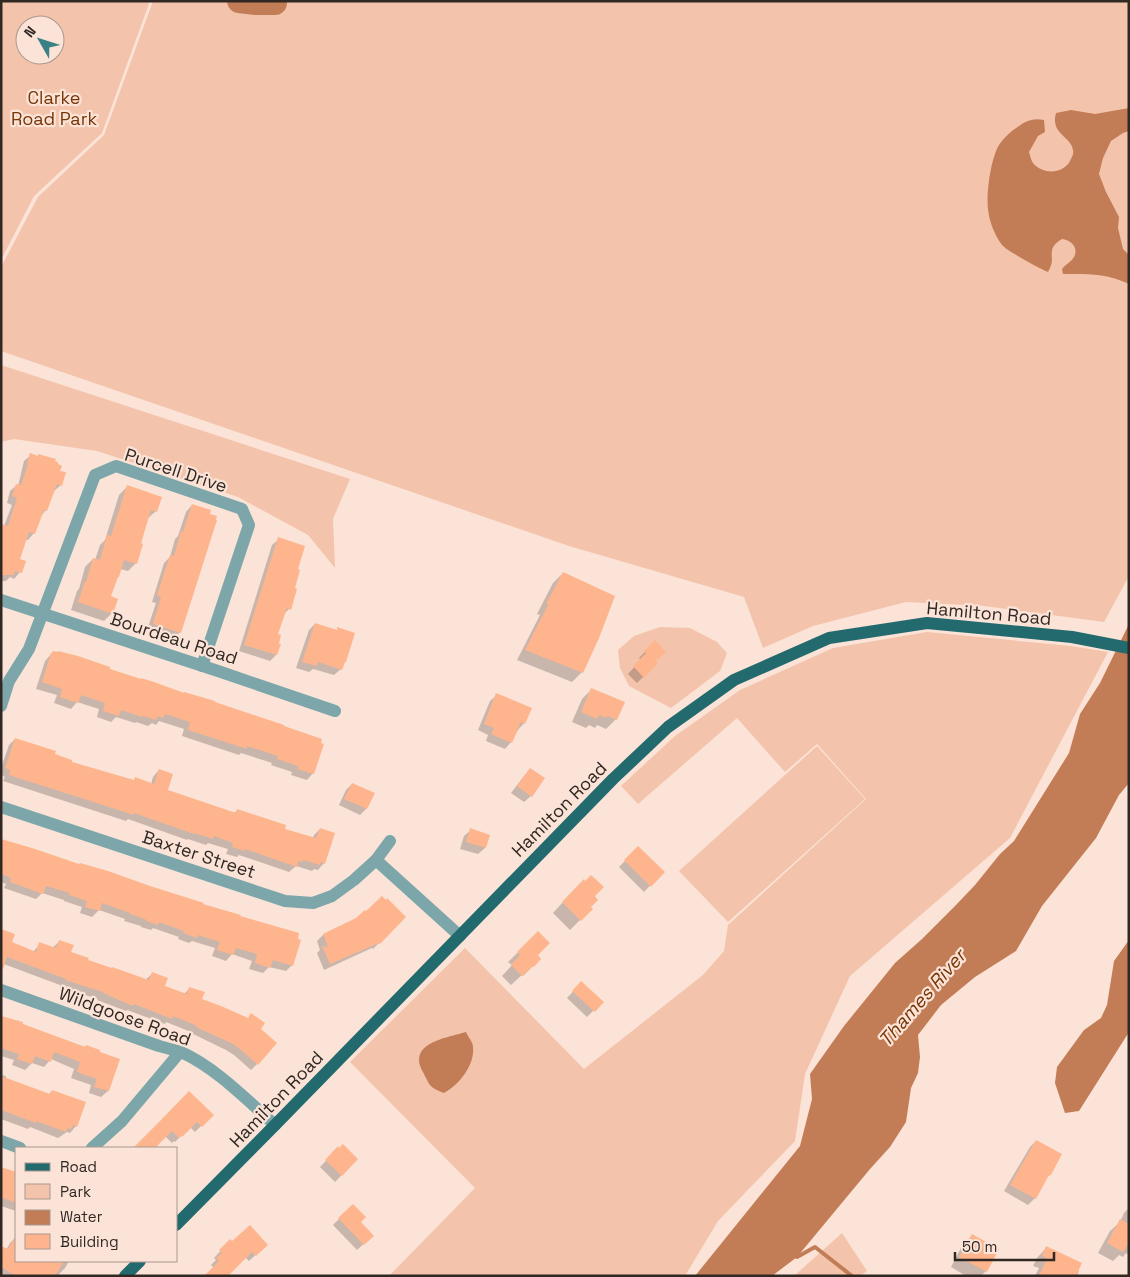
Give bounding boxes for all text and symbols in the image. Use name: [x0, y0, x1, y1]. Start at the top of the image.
north arrow: [15, 15, 65, 65]
text: N: [20, 23, 40, 41]
park label: Clarke Road Park: [11, 86, 97, 130]
street label: Purcell Drive: [122, 443, 230, 497]
street label: Hamilton Road: [926, 596, 1052, 630]
street label: Bourdeau Road: [107, 607, 241, 669]
street label: Hamilton Road: [507, 757, 611, 861]
street label: Baxter Street: [139, 825, 259, 883]
water label: Thames River: [873, 943, 972, 1052]
street label: Wildgoose Road: [56, 981, 194, 1051]
street label: Hamilton Road: [224, 1046, 328, 1152]
legend: [15, 1147, 178, 1262]
text: Road: [60, 1157, 97, 1176]
text: Park: [60, 1182, 91, 1201]
text: Water: [60, 1207, 103, 1226]
scale bar: [955, 1230, 1054, 1262]
text: Building: [60, 1232, 119, 1251]
text: 50 m: [962, 1237, 997, 1256]

